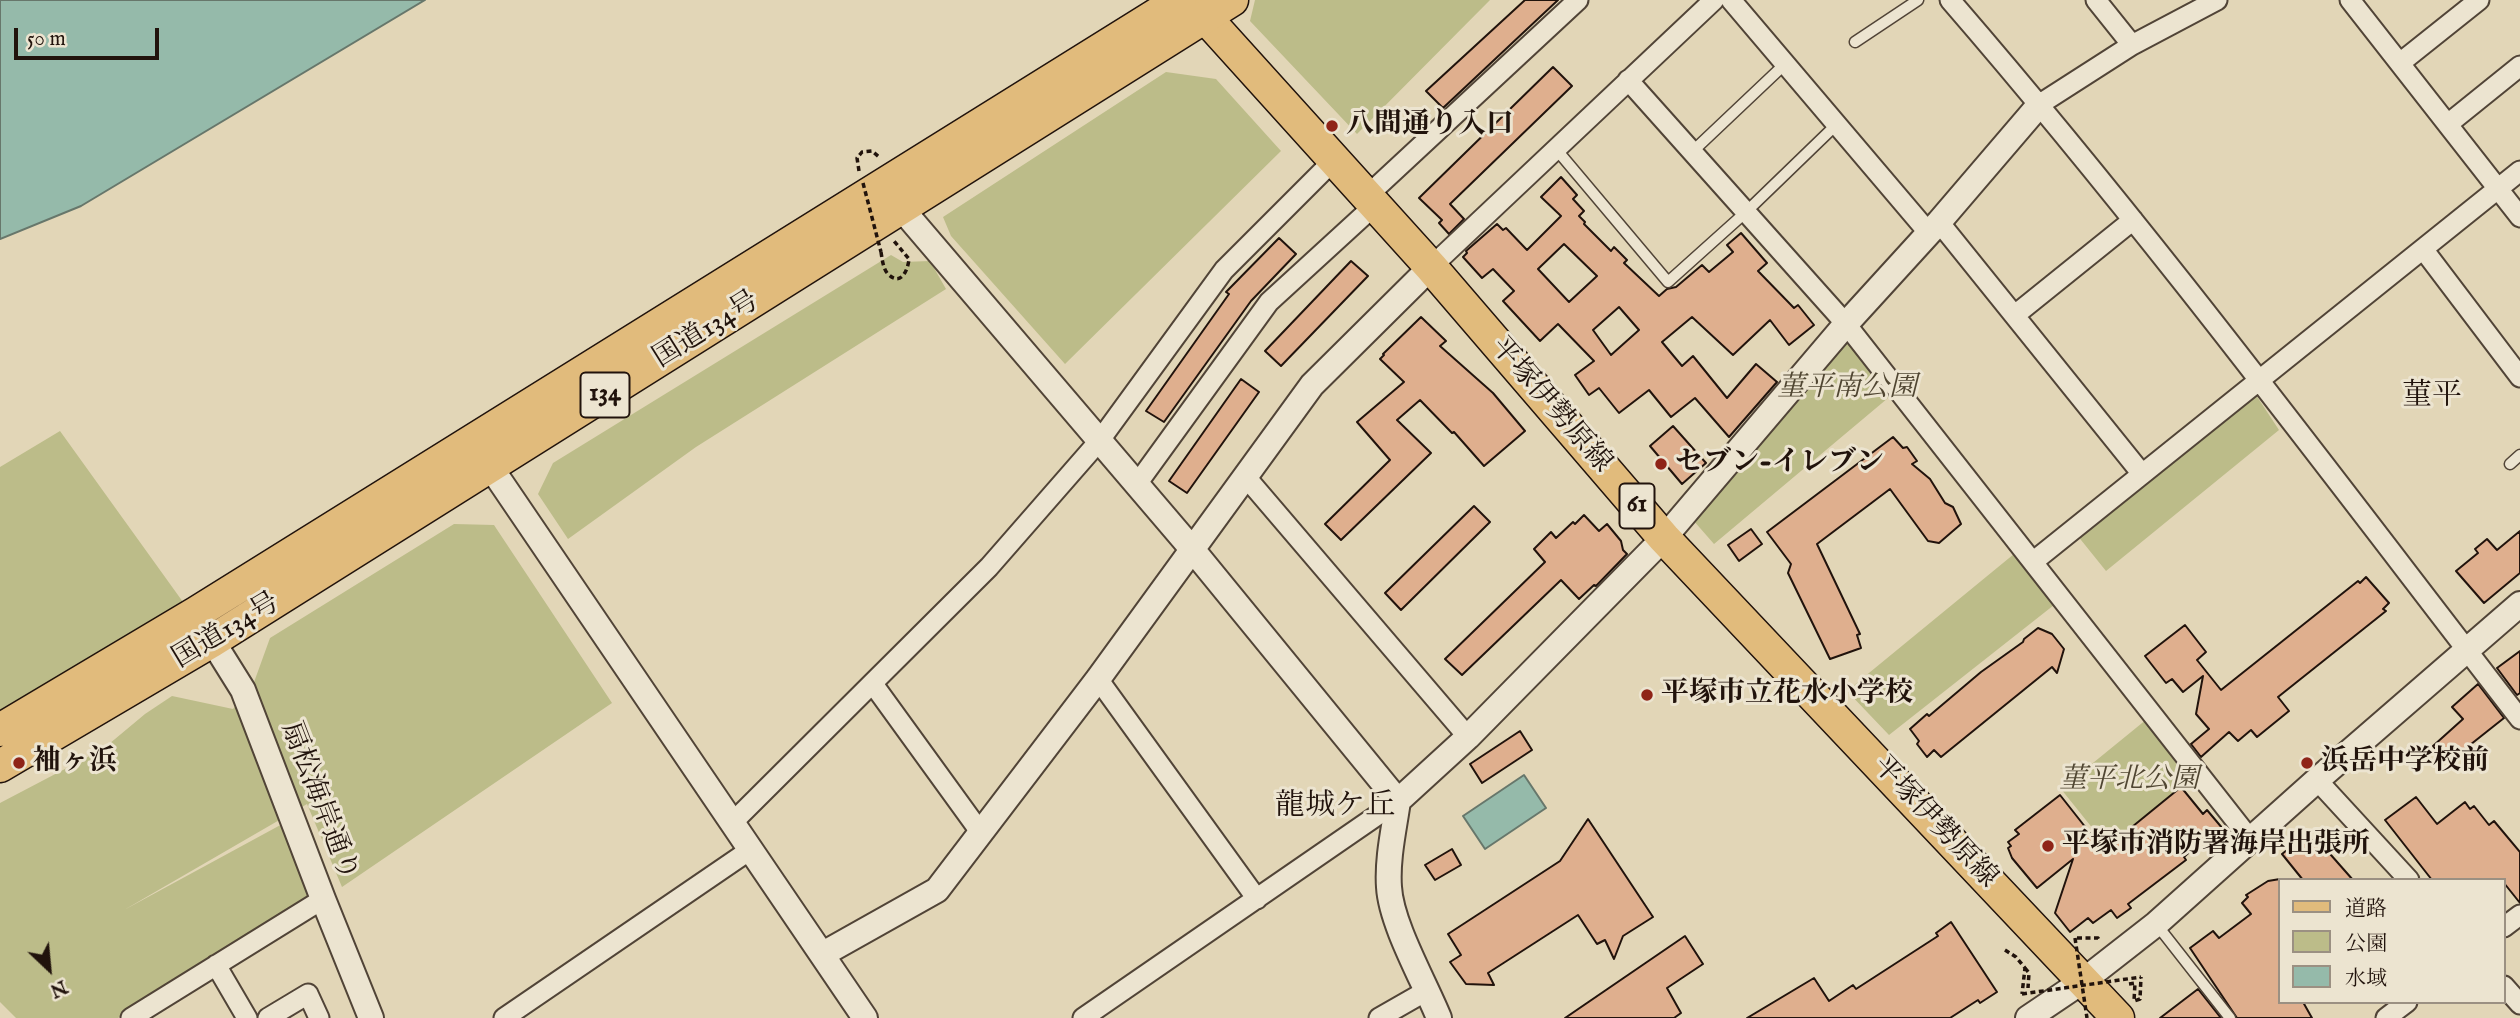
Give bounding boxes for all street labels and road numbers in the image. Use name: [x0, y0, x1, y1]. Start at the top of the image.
street label: 国道134号: [648, 285, 766, 377]
street label: 平塚伊勢原線: [1482, 332, 1618, 480]
road number: 134: [580, 372, 630, 418]
road number: 61: [1620, 484, 1654, 528]
street label: 国道134号: [168, 587, 286, 677]
street label: 扇松海岸通り: [272, 718, 364, 886]
street label: 平塚伊勢原線: [1864, 750, 2004, 896]

